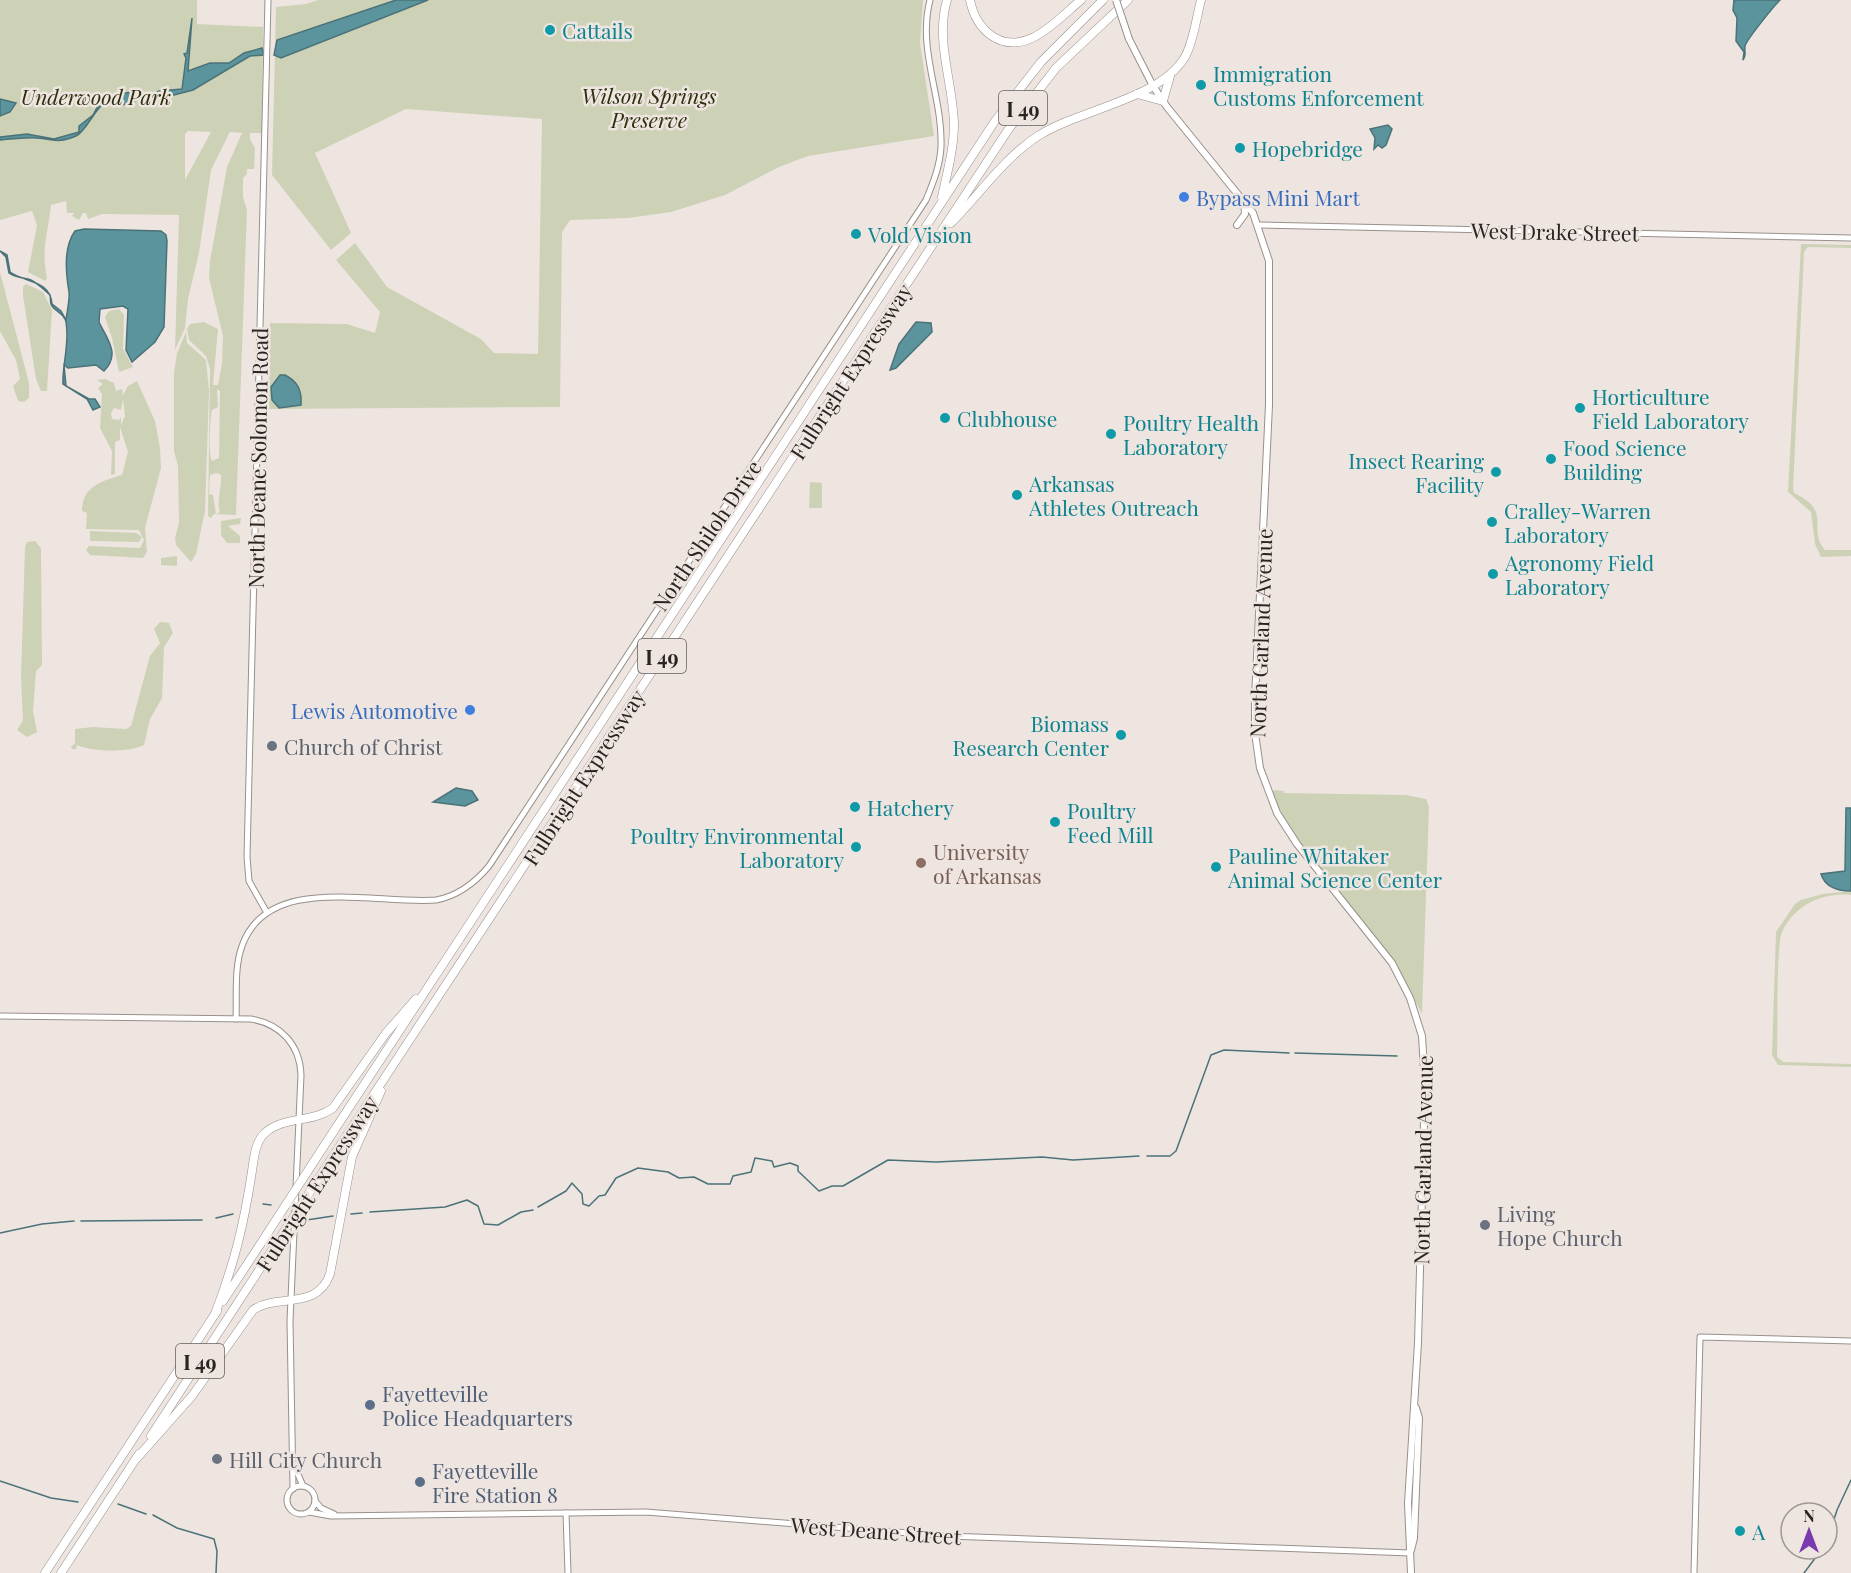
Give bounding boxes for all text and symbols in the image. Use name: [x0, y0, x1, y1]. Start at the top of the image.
place label: Cattails: [562, 16, 633, 44]
marker: Cattails: [543, 23, 557, 37]
place label: Immigration Customs Enforcement: [1213, 59, 1424, 111]
marker: Immigration Customs Enforcement: [1194, 78, 1208, 92]
park label: Wilson Springs Preserve: [581, 81, 717, 133]
park label: Underwood Park: [21, 82, 171, 110]
road number: I 49: [999, 91, 1047, 125]
place label: Hopebridge: [1252, 134, 1363, 162]
marker: Hopebridge: [1233, 141, 1247, 155]
place label: Bypass Mini Mart: [1196, 183, 1360, 211]
marker: Bypass Mini Mart: [1177, 190, 1191, 204]
street label: West Drake Street: [1470, 216, 1640, 246]
place label: Vold Vision: [867, 220, 973, 248]
marker: Vold Vision: [849, 227, 863, 241]
street label: Fulbright Expressway: [783, 277, 918, 464]
street label: North Deane Solomon Road: [241, 327, 273, 589]
place label: Horticulture Field Laboratory: [1592, 382, 1749, 434]
marker: Horticulture Field Laboratory: [1573, 401, 1587, 415]
place label: Clubhouse: [957, 404, 1057, 432]
place label: Poultry Health Laboratory: [1123, 408, 1260, 460]
marker: Clubhouse: [938, 411, 952, 425]
marker: Poultry Health Laboratory: [1104, 427, 1118, 441]
place label: Food Science Building: [1563, 433, 1687, 485]
place label: Insect Rearing Facility: [1348, 446, 1484, 498]
marker: Food Science Building: [1544, 452, 1558, 466]
street label: North Shiloh Drive: [645, 454, 767, 616]
marker: Insect Rearing Facility: [1489, 465, 1503, 479]
place label: Arkansas Athletes Outreach: [1028, 469, 1200, 521]
marker: Arkansas Athletes Outreach: [1010, 488, 1024, 502]
place label: Cralley-Warren Laboratory: [1504, 496, 1651, 548]
marker: Cralley-Warren Laboratory: [1485, 515, 1499, 529]
street label: North Garland Avenue: [1242, 528, 1278, 738]
place label: Agronomy Field Laboratory: [1504, 548, 1654, 600]
marker: Agronomy Field Laboratory: [1486, 567, 1500, 581]
road number: I 49: [638, 639, 686, 673]
street label: Fulbright Expressway: [516, 683, 651, 870]
place label: Lewis Automotive: [291, 696, 458, 724]
marker: Lewis Automotive: [463, 703, 477, 717]
place label: Biomass Research Center: [953, 709, 1110, 761]
marker: Biomass Research Center: [1114, 728, 1128, 742]
place label: Church of Christ: [284, 732, 443, 760]
marker: Church of Christ: [265, 739, 279, 753]
place label: Hatchery: [867, 793, 954, 821]
place label: Poultry Feed Mill: [1067, 796, 1154, 848]
marker: Hatchery: [848, 800, 862, 814]
marker: Poultry Feed Mill: [1048, 815, 1062, 829]
place label: Poultry Environmental Laboratory: [630, 821, 844, 873]
place label: University of Arkansas: [933, 837, 1042, 889]
marker: Poultry Environmental Laboratory: [849, 840, 863, 854]
place label: Pauline Whitaker Animal Science Center: [1227, 841, 1443, 893]
marker: University of Arkansas: [914, 856, 928, 870]
marker: Pauline Whitaker Animal Science Center: [1209, 860, 1223, 874]
street label: North Garland Avenue: [1406, 1055, 1438, 1265]
street label: Fulbright Expressway: [249, 1089, 384, 1276]
place label: Living Hope Church: [1497, 1199, 1623, 1251]
marker: Living Hope Church: [1478, 1218, 1492, 1232]
road number: I 49: [176, 1344, 224, 1378]
place label: Fayetteville Police Headquarters: [382, 1379, 573, 1431]
marker: Fayetteville Police Headquarters: [363, 1398, 377, 1412]
place label: Hill City Church: [229, 1445, 383, 1473]
marker: Hill City Church: [210, 1452, 224, 1466]
place label: Fayetteville Fire Station 8: [432, 1456, 558, 1508]
marker: Fayetteville Fire Station 8: [413, 1475, 427, 1489]
north arrow: [1779, 1501, 1839, 1561]
text: N: [1803, 1505, 1815, 1526]
street label: West Deane Street: [789, 1510, 963, 1550]
place label: A: [1751, 1517, 1766, 1545]
marker: A: [1733, 1524, 1747, 1538]

